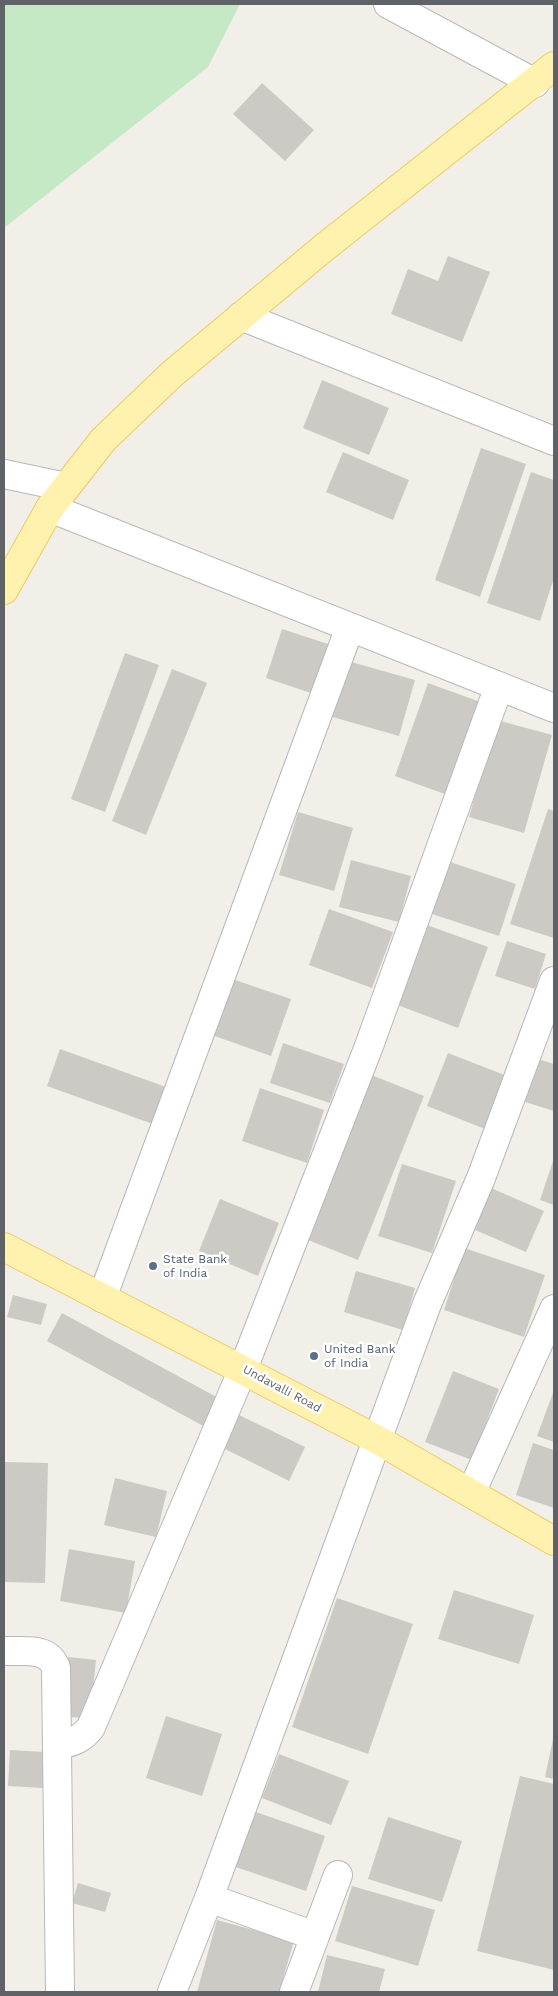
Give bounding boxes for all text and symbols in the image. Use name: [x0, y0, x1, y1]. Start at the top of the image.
place label: State Bank of India: [163, 1252, 227, 1280]
marker: State Bank of India: [147, 1260, 159, 1272]
place label: United Bank of India: [324, 1342, 395, 1370]
marker: United Bank of India: [308, 1350, 320, 1362]
street label: Undavalli Road: [240, 1362, 324, 1416]

